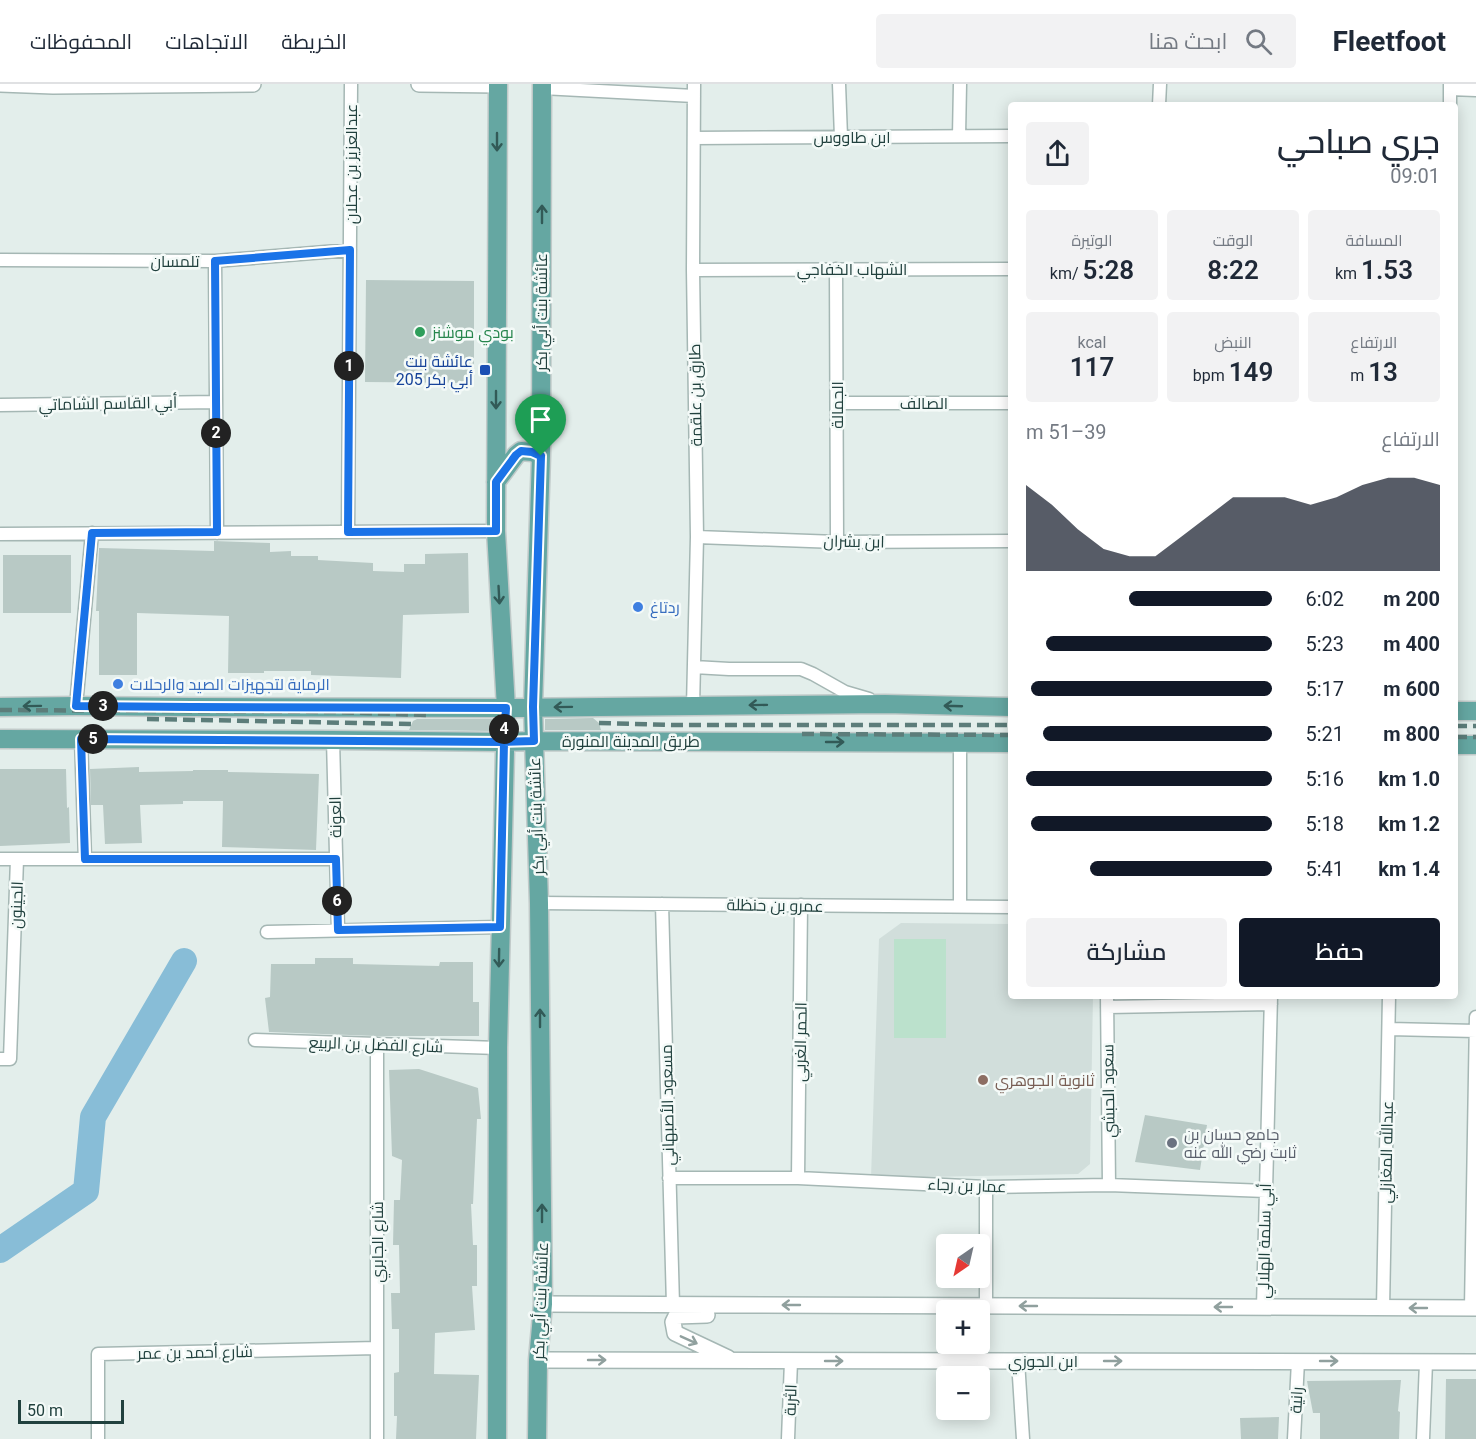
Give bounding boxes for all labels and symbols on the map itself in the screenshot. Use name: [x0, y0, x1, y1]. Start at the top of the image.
street label: عبدالعزيز بن عجلان: [342, 104, 362, 224]
street label: ابن طاووس: [813, 128, 891, 148]
one-way arrow: [491, 132, 503, 152]
one-way arrow: [536, 204, 548, 224]
street label: تلمسان: [150, 252, 200, 272]
street label: عائشة بنت أبي بكر: [532, 253, 555, 372]
street label: الشهاب الخفاجي: [797, 260, 907, 283]
place label: بودي موشنز: [431, 323, 514, 346]
marker: بودي موشنز: [413, 325, 427, 339]
street label: طارق بن علقمة: [685, 343, 707, 446]
pin: 1: [334, 351, 364, 381]
place label: عائشة بنت أبي بكر 205: [396, 352, 473, 393]
marker: عائشة بنت أبي بكر 205: [478, 363, 492, 377]
street label: الجمالة: [828, 381, 847, 429]
one-way arrow: [490, 390, 502, 410]
street label: أبي القاسم الشاماتي: [39, 393, 178, 418]
pin: [515, 394, 566, 456]
street label: الصالف: [900, 394, 948, 413]
pin: 2: [201, 418, 231, 448]
street label: ابن بشران: [823, 531, 885, 553]
one-way arrow: [494, 585, 505, 605]
place label: ردتاغ: [650, 598, 680, 619]
marker: ردتاغ: [631, 600, 645, 614]
place label: الرماية لتجهيزات الصيد والرحلات: [130, 675, 330, 695]
marker: الرماية لتجهيزات الصيد والرحلات: [111, 677, 125, 691]
pin: 3: [88, 691, 118, 721]
one-way arrow: [748, 700, 768, 711]
one-way arrow: [943, 700, 963, 712]
one-way arrow: [22, 701, 42, 712]
one-way arrow: [553, 701, 573, 713]
pin: 4: [489, 714, 519, 744]
pin: 5: [78, 724, 108, 754]
street label: طريق المدينة المنورة: [562, 732, 700, 752]
one-way arrow: [825, 736, 845, 748]
street label: عائشة بنت أبي بكر: [525, 757, 552, 876]
street label: العونة: [326, 796, 345, 838]
street label: الجينون: [6, 881, 28, 929]
pin: 6: [322, 886, 352, 916]
street label: عمرو بن حنظلة: [726, 895, 824, 917]
one-way arrow: [494, 948, 505, 968]
street label: الحمر الغربي: [790, 1002, 815, 1082]
one-way arrow: [534, 1008, 546, 1028]
street label: شارع الفضل بن الربيع: [308, 1033, 444, 1058]
street label: مسعود الأصبهاني: [657, 1044, 682, 1166]
street label: سعود الحبشي: [1098, 1044, 1122, 1138]
place label: ثانوية الجوهري: [995, 1071, 1095, 1094]
marker: ثانوية الجوهري: [976, 1073, 990, 1087]
street label: عبدالله المغازلي: [1375, 1100, 1401, 1204]
place label: جامع حسان بن ثابت رضي الله عنه: [1184, 1125, 1297, 1165]
marker: جامع حسان بن ثابت رضي الله عنه: [1165, 1136, 1179, 1150]
street label: عمار بن رجاء: [927, 1175, 1007, 1197]
street label: أبي سلمة الهلالي: [1254, 1183, 1279, 1299]
street label: شارع الجابري: [368, 1201, 391, 1283]
one-way arrow: [536, 1203, 548, 1223]
north arrow: [936, 1234, 990, 1288]
street label: عائشة بنت أبي بكر: [529, 1242, 556, 1361]
one-way arrow: [781, 1299, 801, 1311]
one-way arrow: [1018, 1300, 1038, 1312]
one-way arrow: [1213, 1301, 1233, 1313]
one-way arrow: [1408, 1302, 1428, 1314]
one-way arrow: [679, 1334, 697, 1346]
street label: شارع أحمد بن عمر: [136, 1342, 253, 1365]
street label: ابن الجوزي: [1008, 1352, 1078, 1375]
one-way arrow: [586, 1354, 606, 1366]
one-way arrow: [823, 1355, 843, 1367]
one-way arrow: [1102, 1355, 1122, 1367]
one-way arrow: [1318, 1355, 1338, 1367]
street label: الثربة: [780, 1384, 801, 1416]
street label: رانية: [1286, 1386, 1307, 1414]
scale bar: [18, 1397, 124, 1424]

